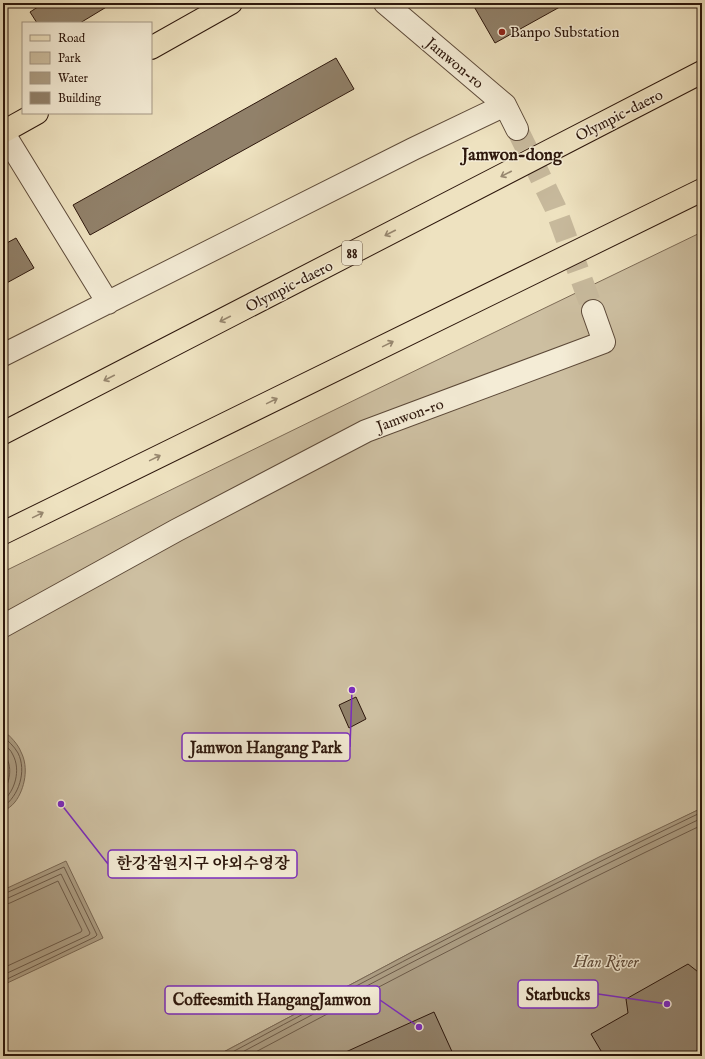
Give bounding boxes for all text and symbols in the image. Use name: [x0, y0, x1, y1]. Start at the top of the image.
legend: [22, 22, 152, 114]
place label: Banpo Substation: [510, 23, 619, 42]
marker: Banpo Substation: [497, 27, 507, 37]
text: Road: [58, 31, 86, 46]
street label: Jamwon-ro: [420, 32, 488, 93]
text: Park: [58, 51, 81, 66]
text: Water: [58, 71, 89, 86]
street label: Olympic-daero: [572, 85, 666, 146]
text: Building: [58, 91, 102, 106]
district label: Jamwon-dong: [460, 145, 563, 166]
one-way arrow: [500, 170, 512, 178]
one-way arrow: [384, 230, 396, 238]
road number: 88: [342, 241, 362, 265]
street label: Olympic-daero: [242, 256, 336, 317]
one-way arrow: [219, 315, 231, 323]
one-way arrow: [382, 340, 394, 347]
one-way arrow: [104, 375, 116, 383]
street label: Jamwon-ro: [372, 395, 446, 437]
one-way arrow: [265, 397, 277, 404]
one-way arrow: [149, 454, 161, 461]
one-way arrow: [32, 511, 44, 519]
callout: Jamwon Hangang Park: [182, 733, 350, 761]
text: Jamwon Hangang Park: [188, 739, 342, 759]
callout: 한강잠원지구 야외수영장: [108, 850, 297, 878]
text: 한강잠원지구 야외수영장: [116, 854, 290, 875]
water label: Han River: [572, 953, 640, 973]
callout: Starbucks: [518, 980, 598, 1008]
callout: Coffeesmith HangangJamwon: [165, 986, 380, 1014]
text: Starbucks: [526, 986, 591, 1006]
text: Coffeesmith HangangJamwon: [173, 991, 372, 1011]

